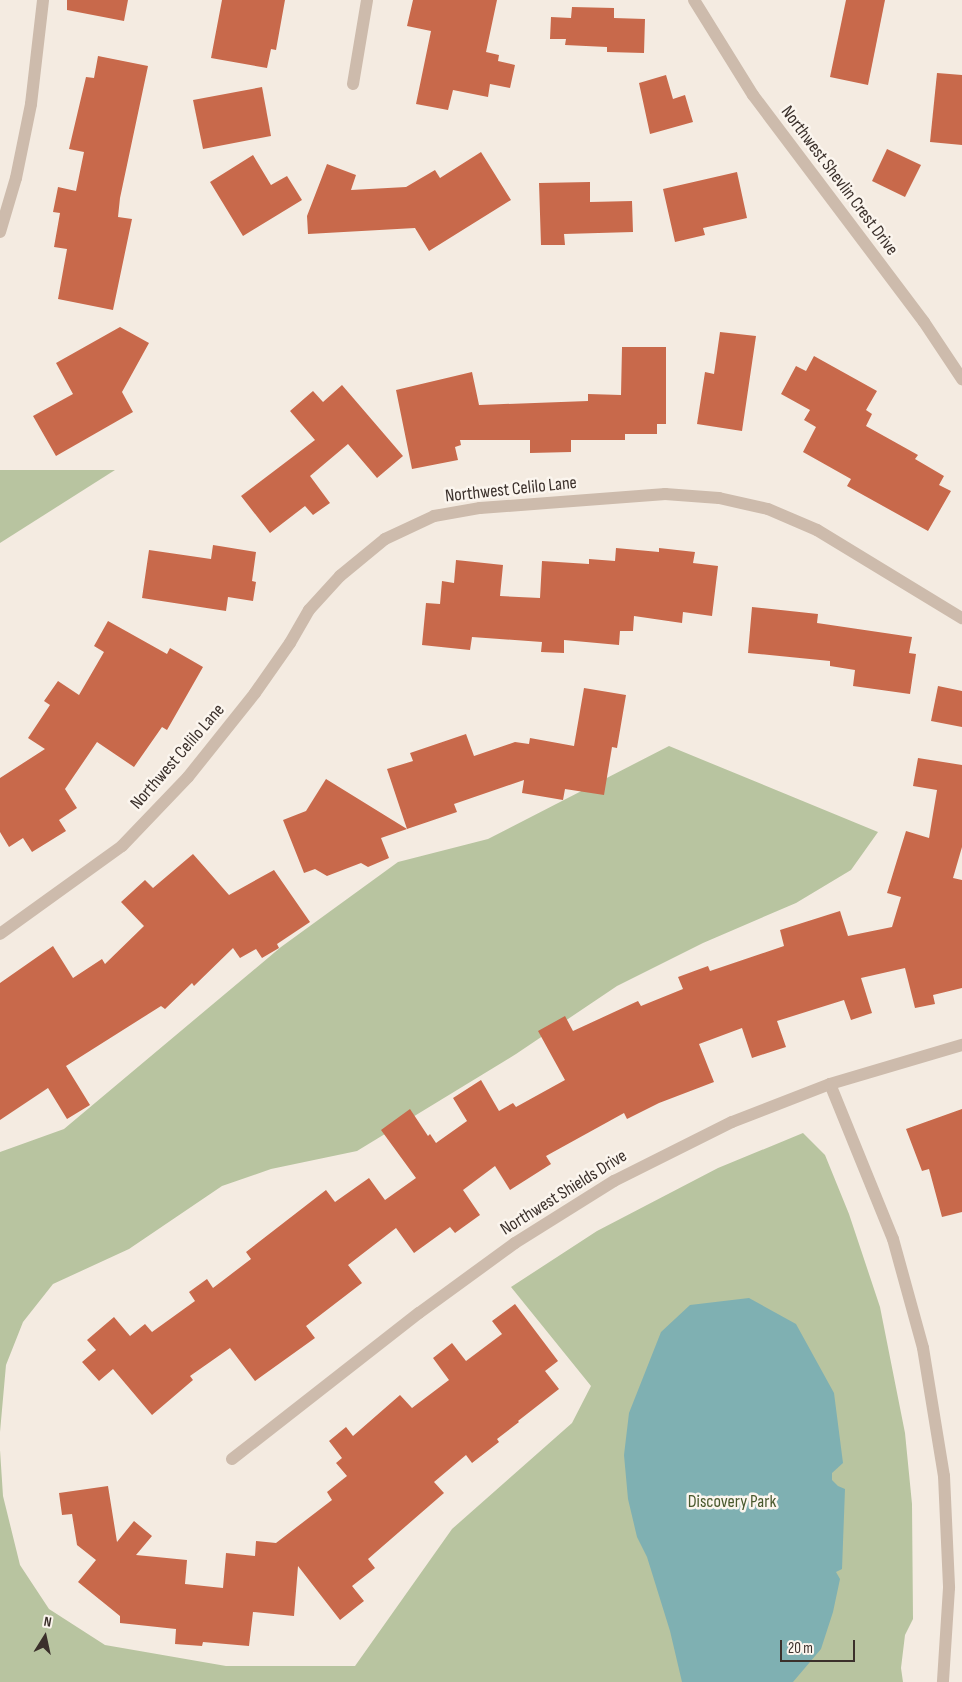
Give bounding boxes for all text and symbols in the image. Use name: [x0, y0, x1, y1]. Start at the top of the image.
street label: Northwest Shevlin Crest Drive: [776, 102, 902, 260]
street label: Northwest Celilo Lane: [444, 472, 578, 508]
street label: Northwest Celilo Lane: [126, 700, 230, 814]
street label: Northwest Shields Drive: [497, 1145, 631, 1241]
park label: Discovery Park: [688, 1491, 776, 1513]
north arrow: [20, 1612, 70, 1662]
text: N: [43, 1613, 53, 1631]
scale bar: [782, 1630, 857, 1662]
text: 20 m: [788, 1639, 813, 1658]

